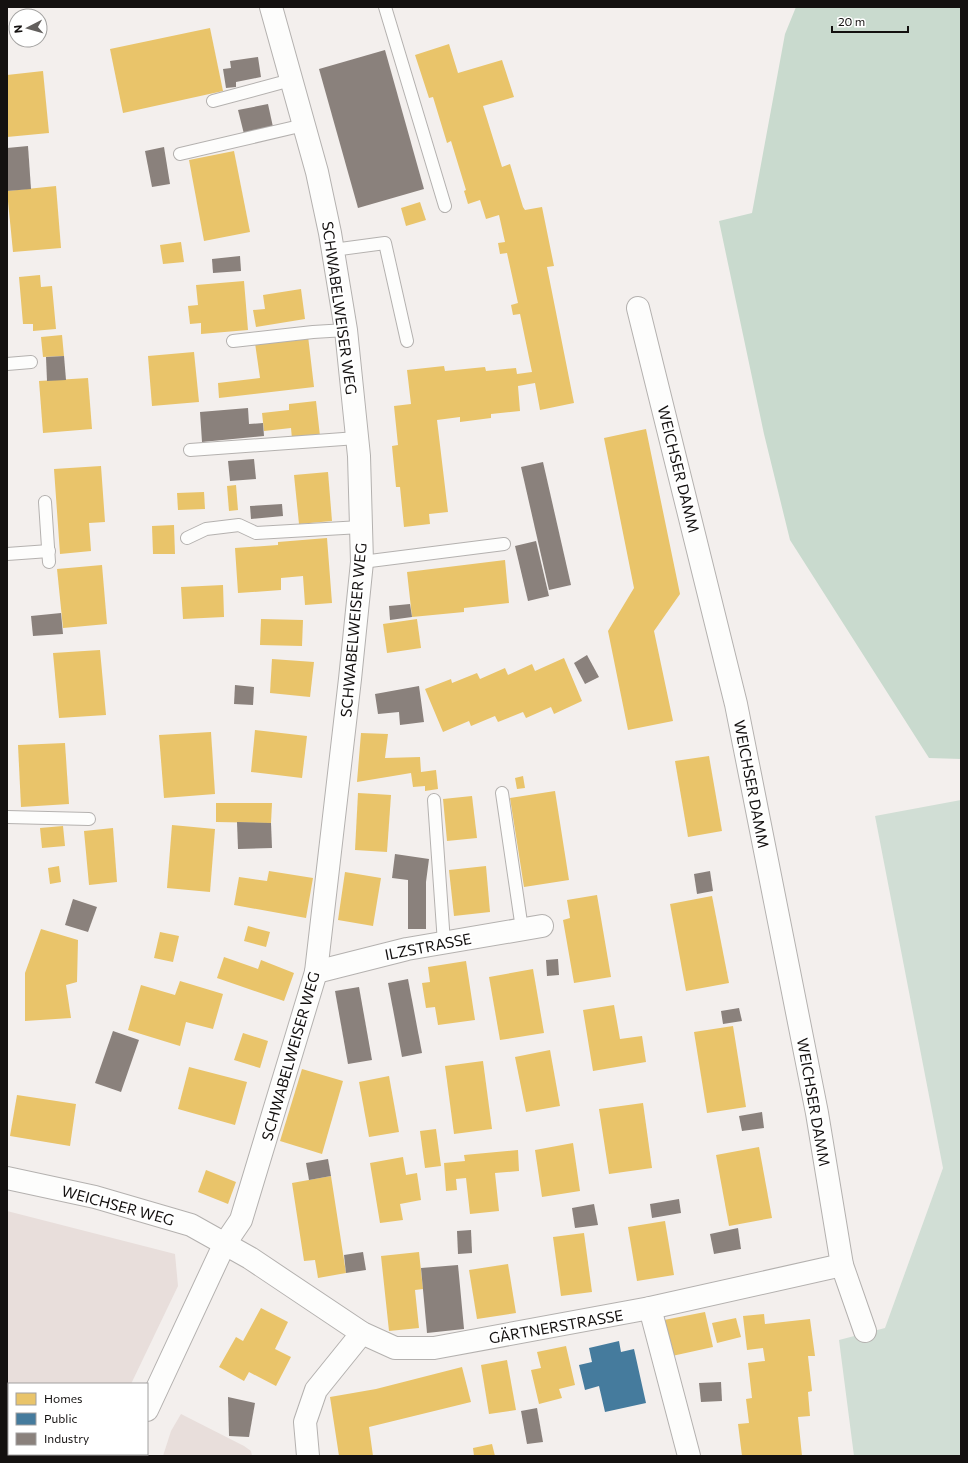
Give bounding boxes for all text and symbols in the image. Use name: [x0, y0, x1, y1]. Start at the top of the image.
north arrow: [8, 8, 48, 48]
scale bar: [832, 8, 908, 34]
text: 20 m: [838, 14, 865, 28]
text: N: [11, 24, 24, 34]
street label: SCHWABELWEISER WEG: [319, 220, 361, 396]
street label: WEICHSER DAMM: [655, 404, 703, 534]
street label: SCHWABELWEISER WEG: [336, 542, 370, 718]
street label: WEICHSER DAMM: [731, 718, 773, 850]
street label: ILZSTRASSE: [383, 929, 473, 963]
street label: SCHWABELWEISER WEG: [257, 969, 323, 1143]
street label: WEICHSER DAMM: [794, 1036, 834, 1168]
street label: WEICHSER WEG: [60, 1181, 176, 1229]
street label: GÄRTNERSTRASSE: [487, 1305, 625, 1347]
legend: [8, 1383, 148, 1455]
text: Homes: [44, 1391, 82, 1405]
text: Public: [44, 1411, 77, 1425]
text: Industry: [44, 1431, 89, 1445]

